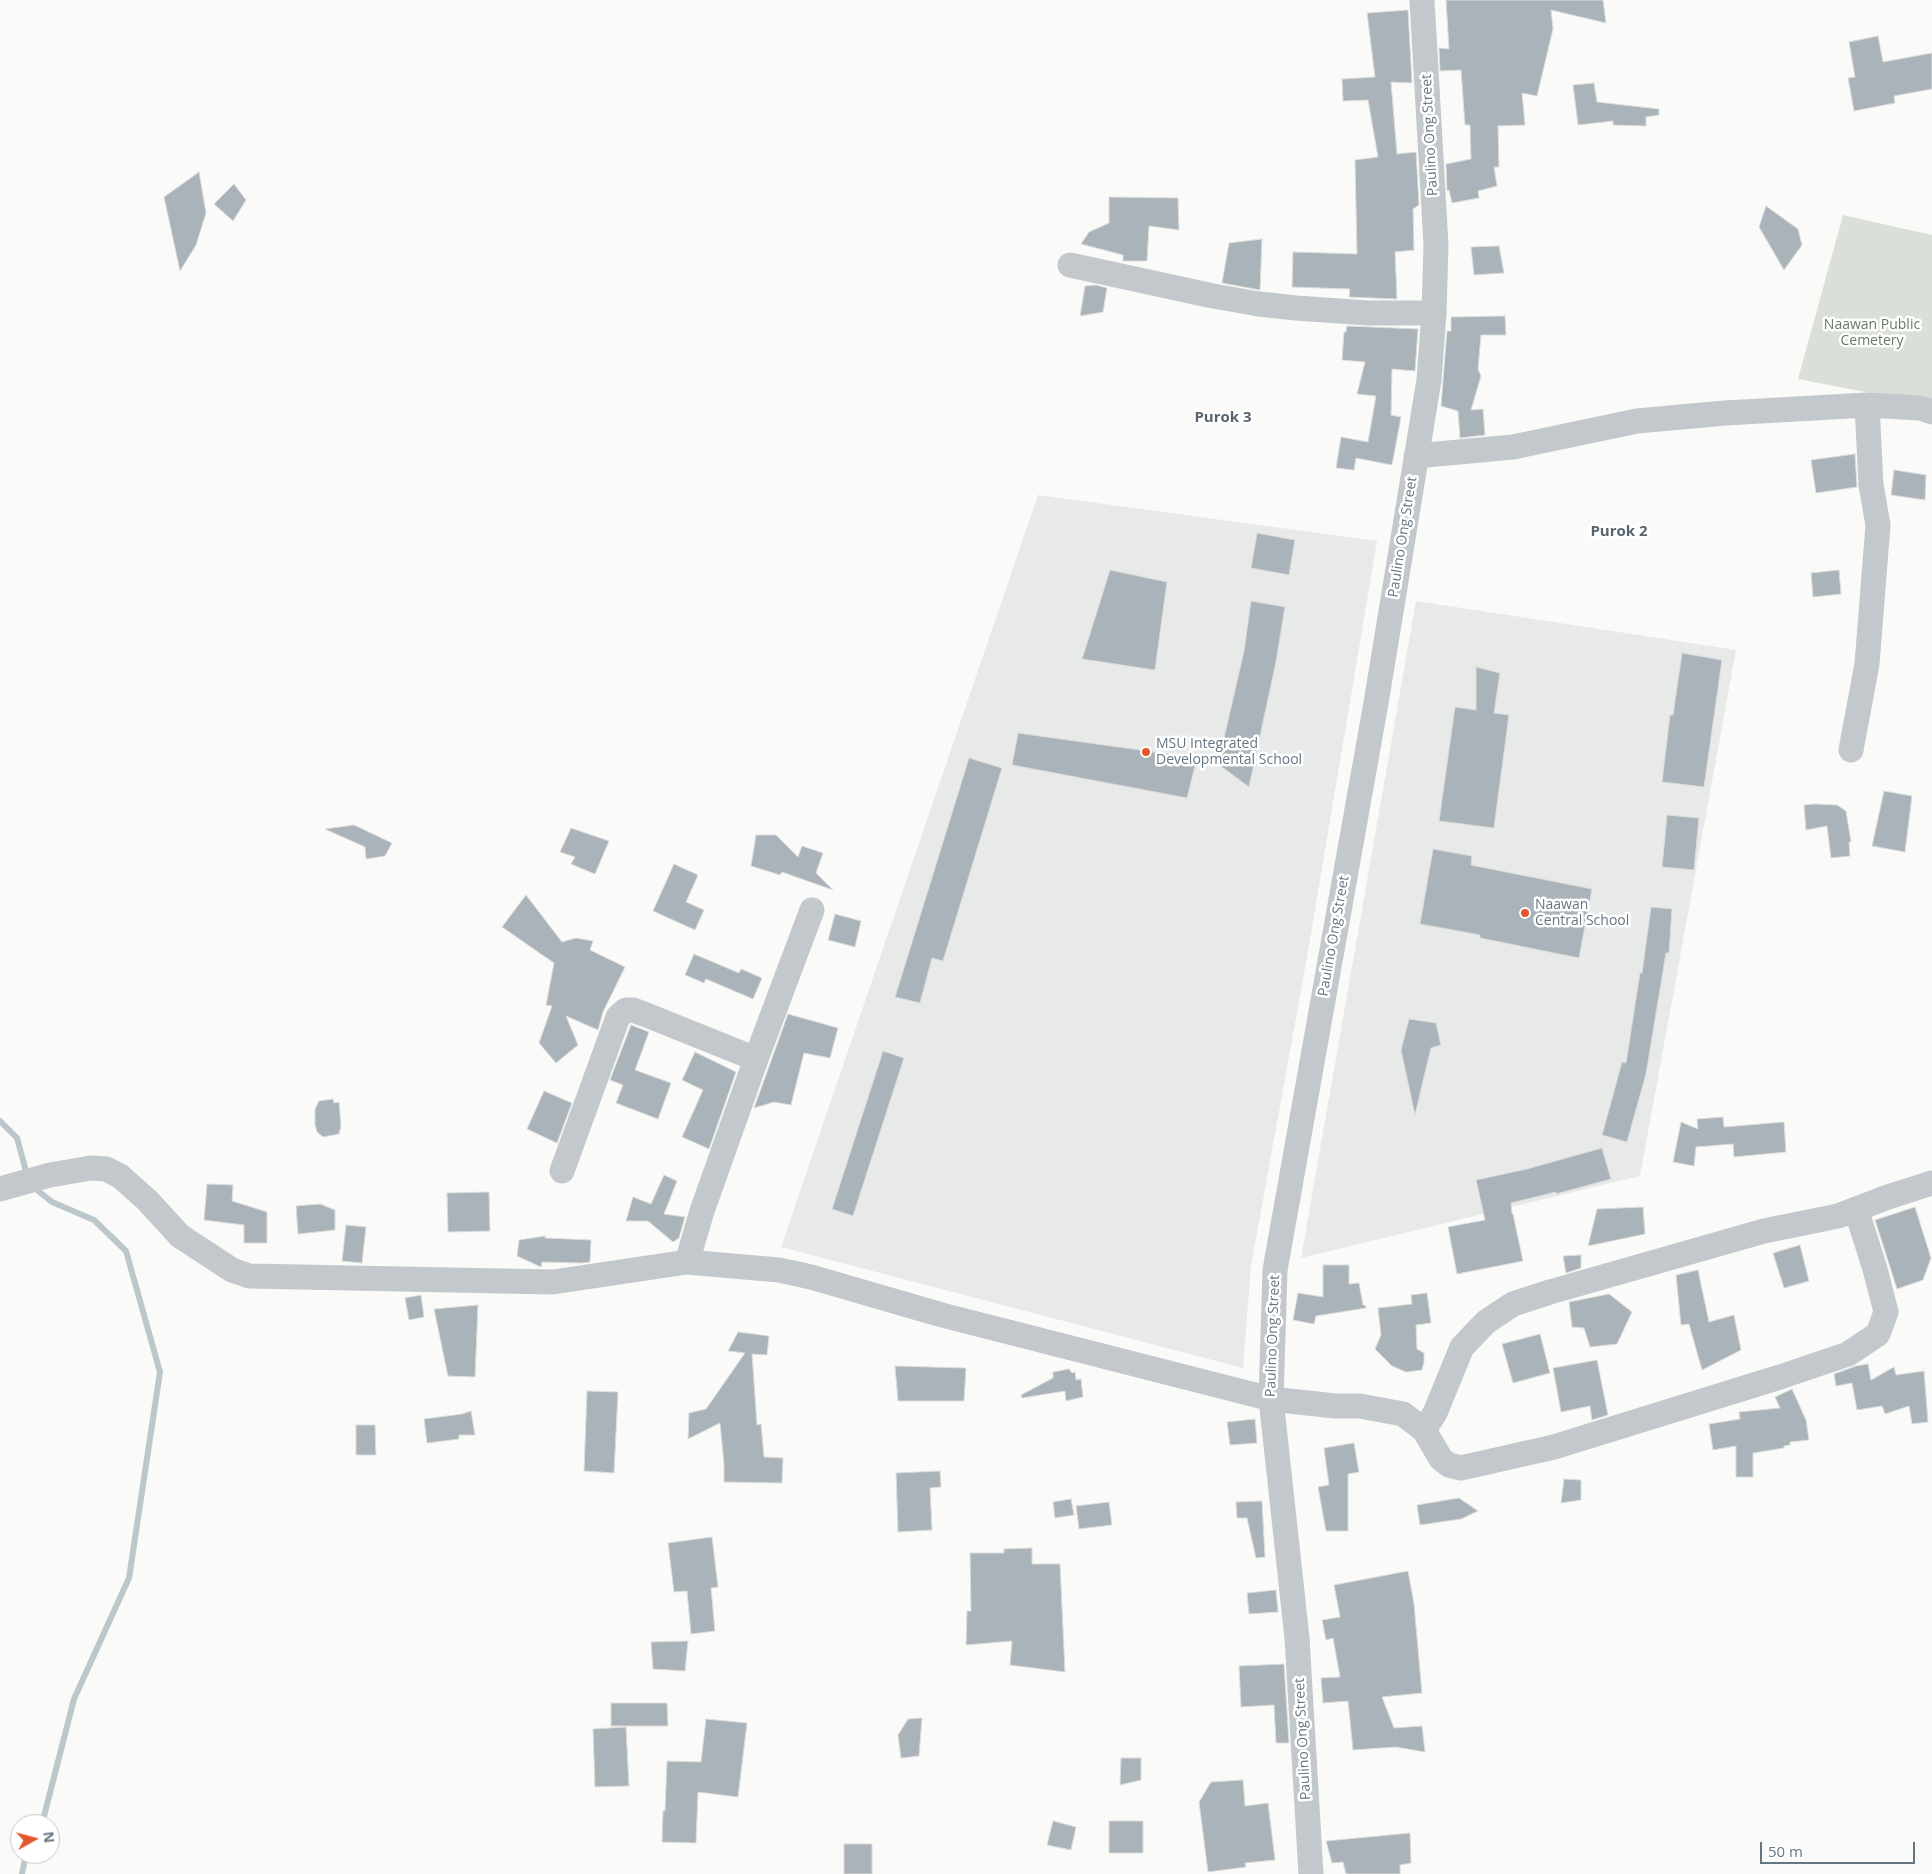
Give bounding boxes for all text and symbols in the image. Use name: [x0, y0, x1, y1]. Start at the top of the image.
street label: Paulino Ong Street: [1418, 73, 1442, 197]
park label: Naawan Public Cemetery: [1824, 317, 1920, 350]
district label: Purok 3: [1194, 409, 1252, 427]
street label: Paulino Ong Street: [1385, 475, 1421, 599]
district label: Purok 2: [1590, 523, 1648, 541]
place label: MSU Integrated Developmental School: [1156, 736, 1302, 769]
marker: MSU Integrated Developmental School: [1140, 746, 1152, 758]
street label: Paulino Ong Street: [1315, 874, 1353, 998]
place label: Naawan Central School: [1535, 897, 1629, 930]
marker: Naawan Central School: [1519, 907, 1531, 919]
street label: Paulino Ong Street: [1262, 1275, 1284, 1397]
street label: Paulino Ong Street: [1291, 1677, 1315, 1801]
north arrow: [10, 1814, 60, 1864]
text: N: [39, 1830, 60, 1844]
scale bar: [1762, 1832, 1917, 1864]
text: 50 m: [1768, 1841, 1803, 1861]

